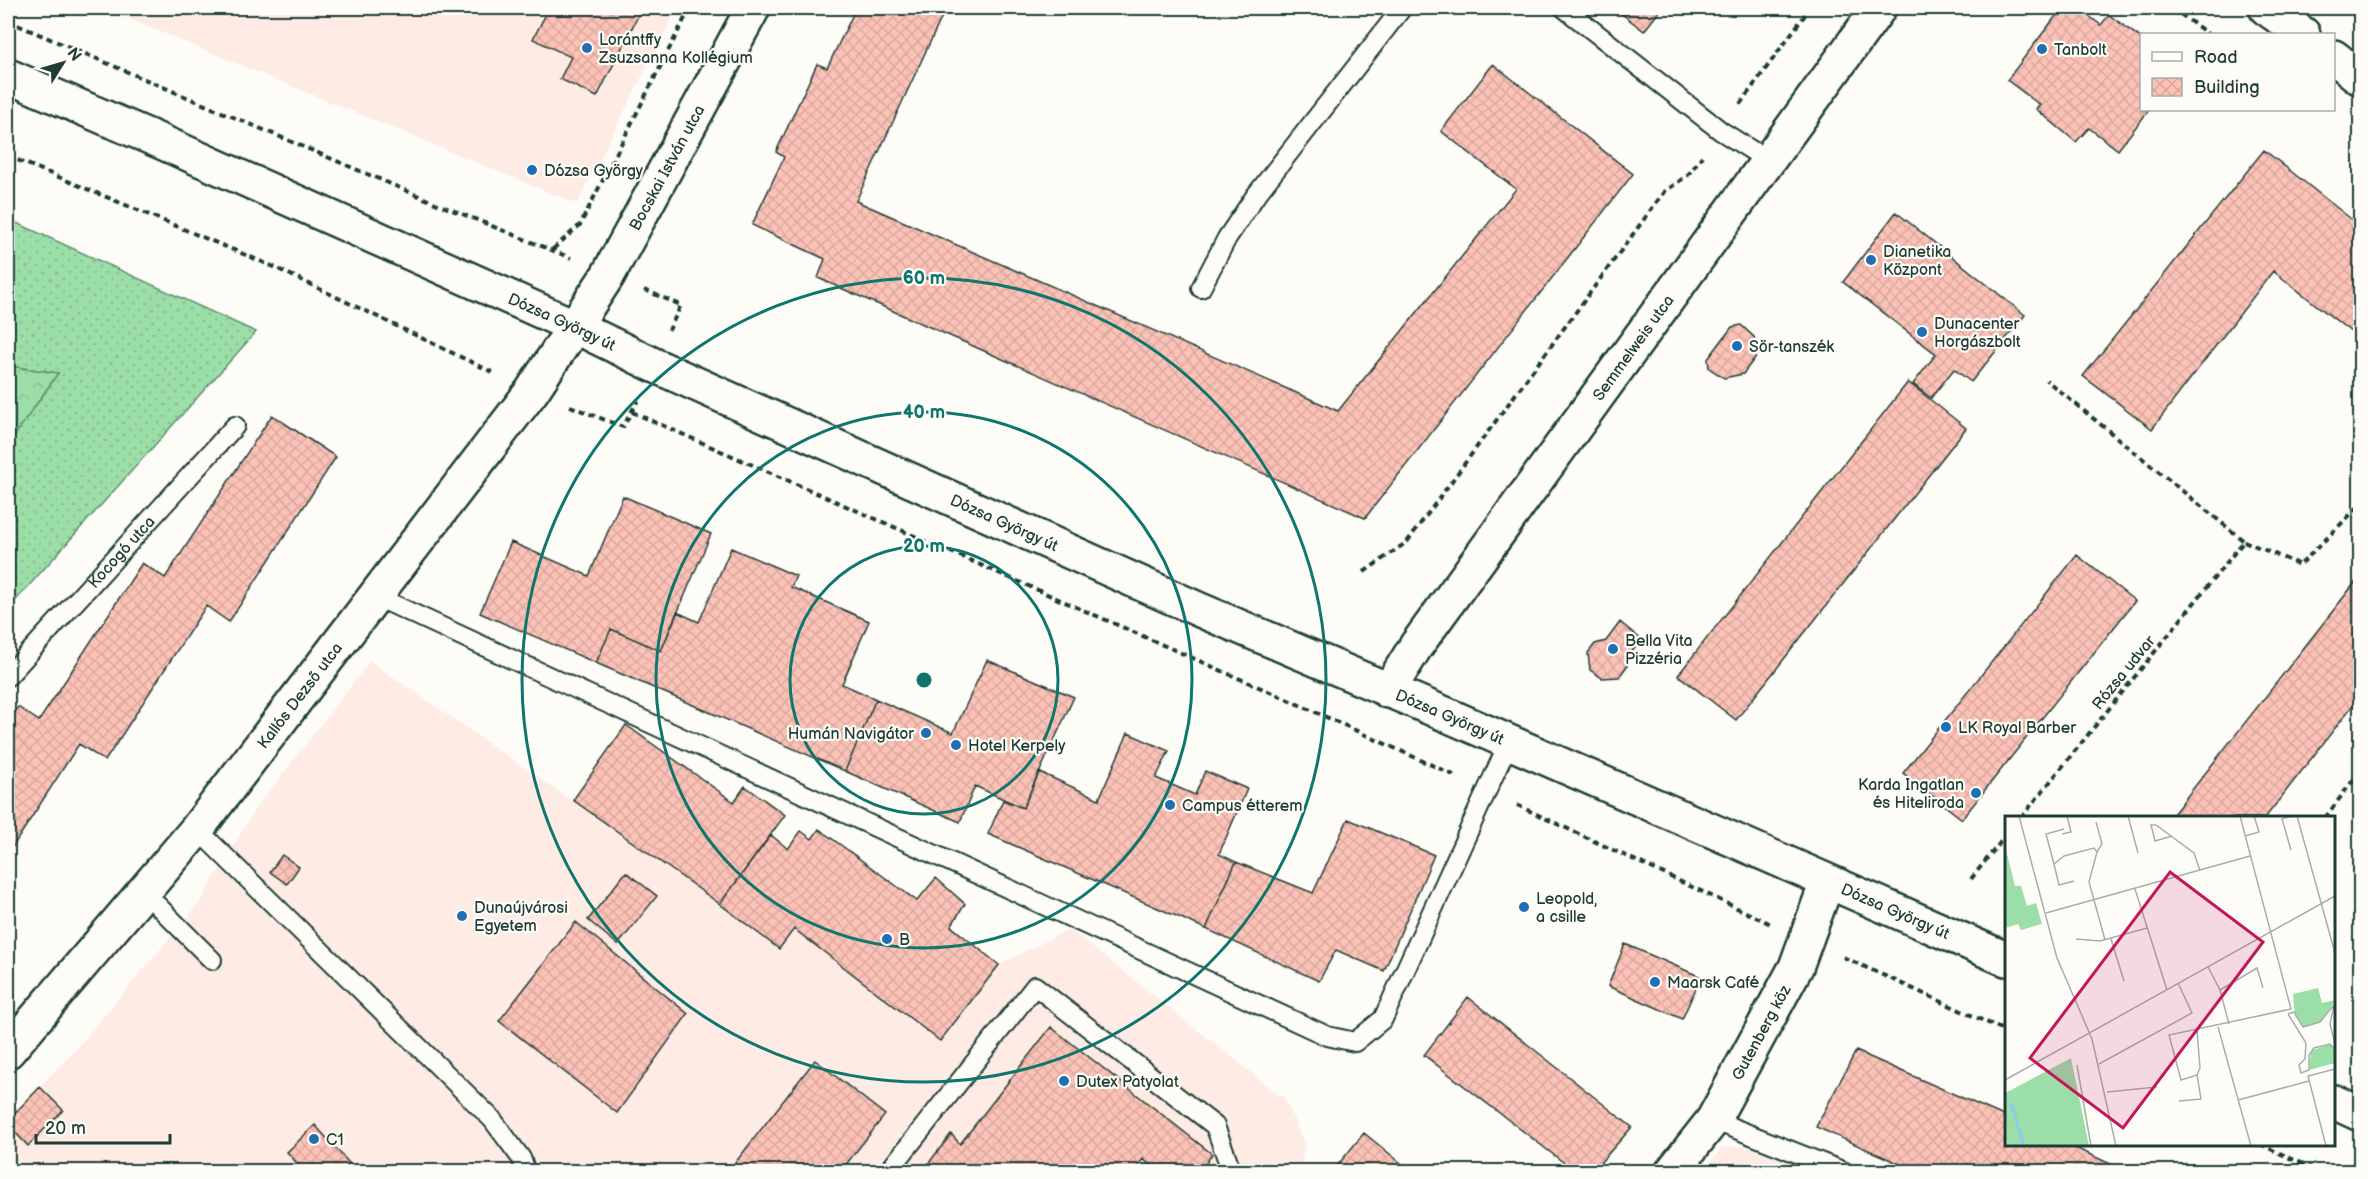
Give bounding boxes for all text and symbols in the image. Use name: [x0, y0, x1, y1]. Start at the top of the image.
place label: Lorántffy Zsuzsanna Kollégium: [598, 31, 753, 68]
north arrow: [33, 33, 93, 93]
legend: [2140, 33, 2335, 111]
marker: Lorántffy Zsuzsanna Kollégium: [580, 41, 594, 55]
place label: Tanbolt: [2054, 41, 2107, 60]
marker: Tanbolt: [2035, 42, 2049, 56]
text: N: [63, 44, 85, 65]
text: Road: [2194, 47, 2238, 68]
text: Building: [2194, 77, 2260, 98]
street label: Bocskai István utca: [626, 102, 709, 234]
place label: Dózsa György: [544, 162, 644, 181]
marker: Dózsa György: [525, 163, 539, 177]
place label: Dianetika Központ: [1883, 243, 1951, 280]
marker: Dianetika Központ: [1864, 253, 1878, 267]
text: 60 m: [903, 268, 945, 289]
street label: Dózsa György út: [505, 290, 618, 356]
street label: Semmelweis utca: [1589, 292, 1679, 405]
place label: Dunacenter Horgászbolt: [1934, 315, 2021, 352]
marker: Dunacenter Horgászbolt: [1915, 325, 1929, 339]
place label: Sör-tanszék: [1749, 338, 1834, 357]
marker: Sör-tanszék: [1730, 339, 1744, 353]
text: 40 m: [903, 402, 945, 423]
street label: Dózsa György út: [947, 491, 1061, 556]
street label: Kocogó utca: [85, 513, 160, 593]
text: 20 m: [903, 536, 945, 557]
place label: Bella Vita Pizzéria: [1625, 632, 1693, 669]
street label: Rózsa udvar: [2089, 632, 2160, 714]
street label: Kallós Dezső utca: [254, 639, 347, 753]
marker: Bella Vita Pizzéria: [1606, 642, 1620, 656]
centre of rings: [914, 670, 934, 690]
street label: Dózsa György út: [1392, 686, 1507, 750]
place label: LK Royal Barber: [1958, 719, 2076, 738]
marker: LK Royal Barber: [1939, 720, 1953, 734]
place label: Humán Navigátor: [788, 725, 914, 744]
marker: Humán Navigátor: [919, 726, 933, 740]
place label: Hotel Kerpely: [968, 737, 1066, 756]
marker: Hotel Kerpely: [949, 738, 963, 752]
place label: Karda Ingatlan és Hiteliroda: [1858, 776, 1964, 813]
marker: Karda Ingatlan és Hiteliroda: [1969, 786, 1983, 800]
place label: Campus étterem: [1182, 797, 1303, 816]
marker: Campus étterem: [1163, 798, 1177, 812]
inset map: [2005, 816, 2335, 1146]
street label: Dózsa György út: [1838, 880, 1952, 944]
place label: Leopold, a csille: [1536, 890, 1597, 927]
place label: Dunaújvárosi Egyetem: [474, 899, 568, 936]
marker: Leopold, a csille: [1517, 900, 1531, 914]
marker: Dunaújvárosi Egyetem: [455, 909, 469, 923]
place label: B: [899, 931, 910, 950]
marker: B: [880, 932, 894, 946]
place label: Maarsk Café: [1667, 974, 1760, 993]
marker: Maarsk Café: [1648, 975, 1662, 989]
street label: Gutenberg köz: [1728, 982, 1796, 1084]
place label: Dutex Patyolat: [1076, 1073, 1179, 1092]
marker: Dutex Patyolat: [1057, 1074, 1071, 1088]
scale bar: [36, 1107, 170, 1145]
text: 20 m: [45, 1118, 86, 1139]
place label: C1: [326, 1131, 344, 1150]
marker: C1: [307, 1132, 321, 1146]

